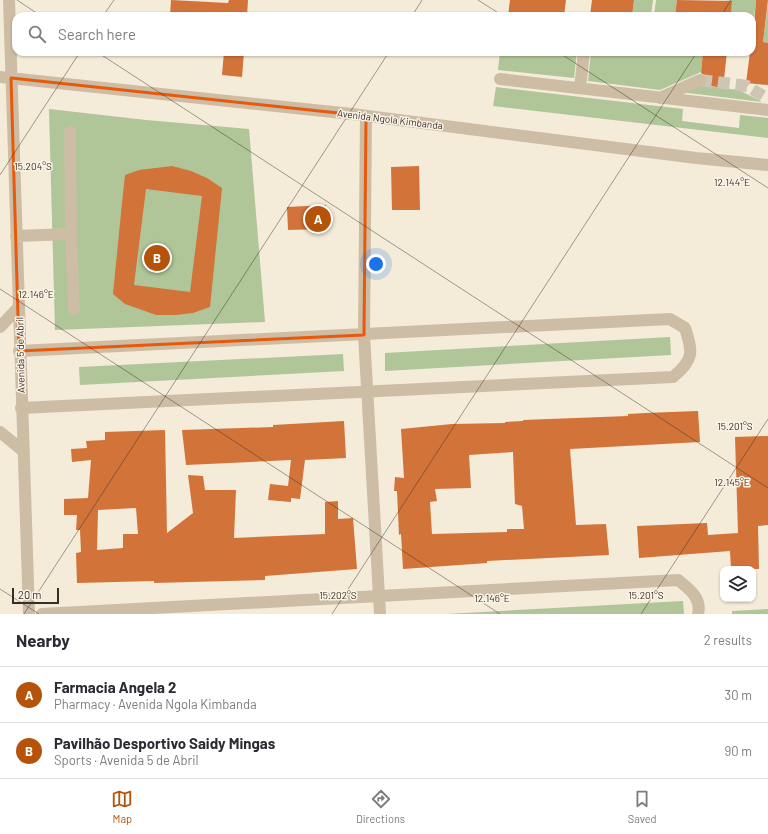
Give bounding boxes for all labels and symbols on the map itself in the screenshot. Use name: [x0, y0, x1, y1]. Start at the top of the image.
street label: Avenida Ngola Kimbanda: [336, 107, 444, 131]
text: 15.204°S: [14, 160, 52, 172]
text: 12.144°E: [714, 176, 750, 188]
pin: A: [305, 204, 331, 234]
pin: B: [144, 243, 170, 273]
your location: [366, 254, 386, 274]
text: 12.146°E: [18, 288, 54, 300]
street label: Avenida 5 de Abril: [13, 317, 27, 393]
text: 15.201°S: [717, 420, 753, 432]
text: 12.145°E: [714, 476, 750, 488]
scale bar: [12, 586, 59, 605]
text: 15.202°S: [319, 589, 357, 601]
text: 15.201°S: [628, 589, 664, 601]
text: 12.146°E: [474, 592, 510, 604]

